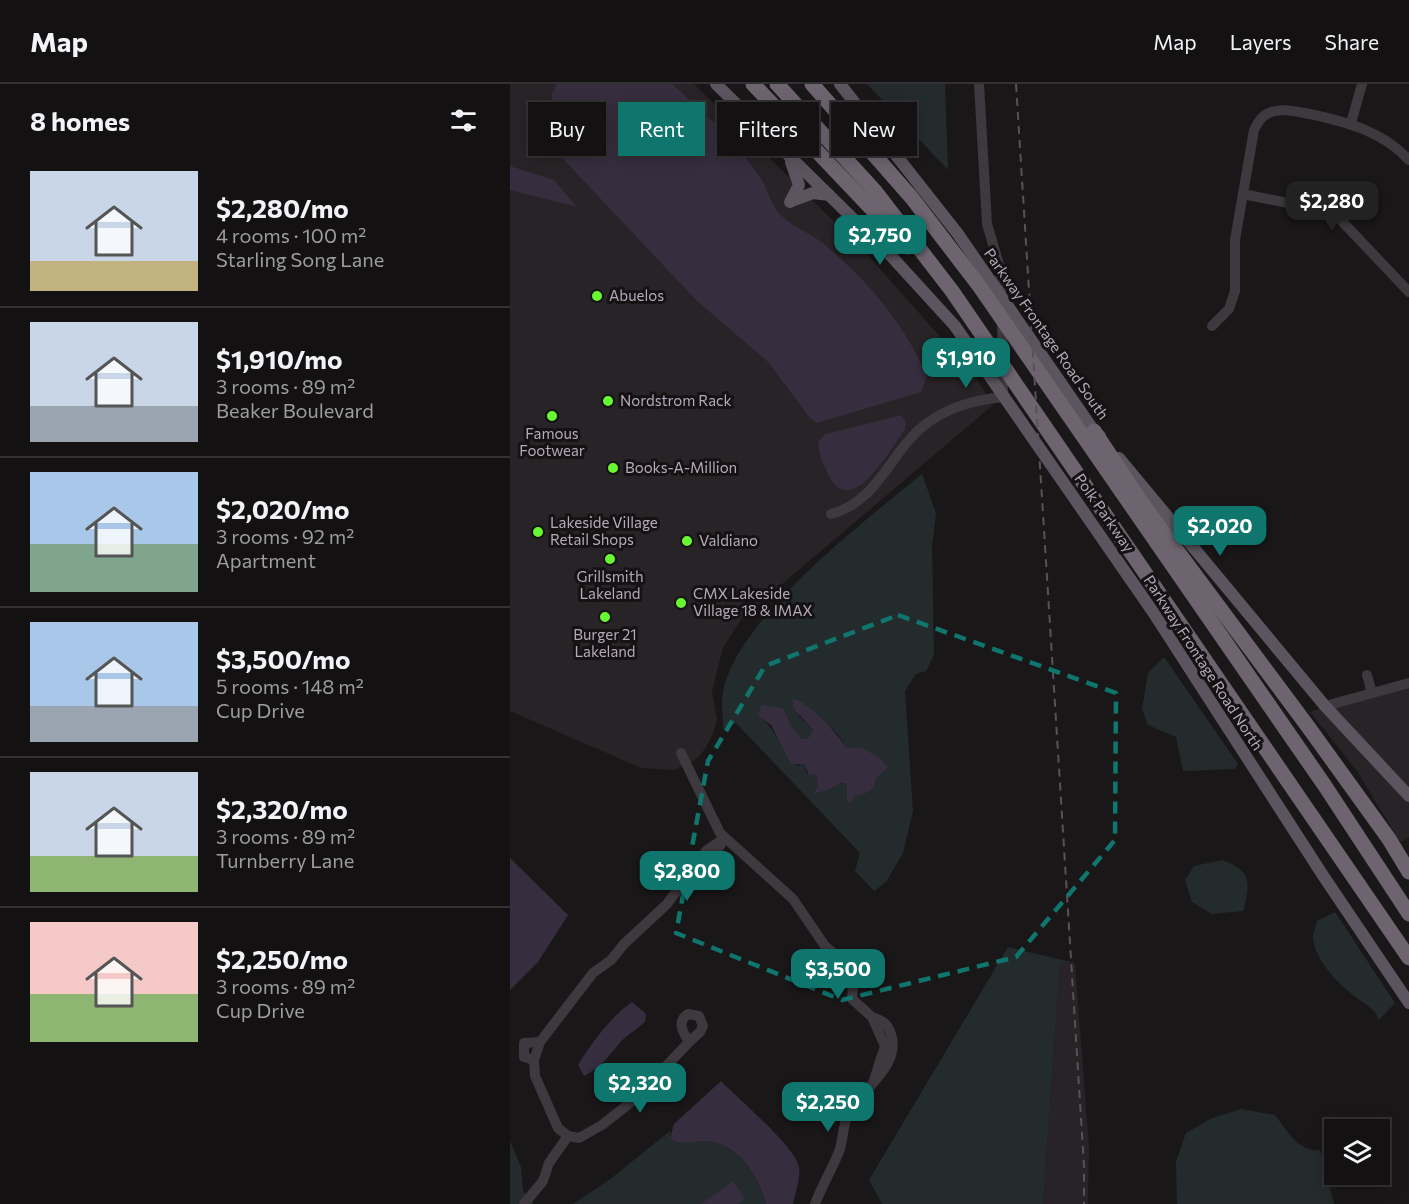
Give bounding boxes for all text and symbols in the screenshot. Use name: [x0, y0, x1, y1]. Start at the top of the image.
text: Map: [30, 24, 88, 58]
text: Map: [1153, 29, 1197, 54]
text: Layers: [1230, 29, 1292, 54]
text: Share: [1325, 29, 1379, 54]
chip: Buy: [528, 102, 606, 156]
chip: Rent: [618, 102, 705, 156]
chip: Filters: [717, 102, 819, 156]
chip: New: [831, 102, 917, 156]
icon: filters: [447, 104, 480, 137]
text: 8 homes: [30, 105, 130, 136]
pin: $2,280: [1283, 181, 1381, 232]
text: $2,280: [1300, 188, 1364, 212]
text: $2,280/mo: [216, 192, 349, 223]
icon: home: [78, 195, 150, 267]
pin: $2,750: [831, 215, 929, 266]
text: $2,750: [848, 222, 912, 246]
text: 4 rooms · 100 m²: [216, 223, 366, 247]
street label: Parkway Frontage Road South: [981, 244, 1113, 422]
text: Starling Song Lane: [216, 247, 384, 271]
place label: Abuelos: [609, 286, 664, 304]
marker: Abuelos: [590, 289, 604, 303]
pin: $1,910: [917, 338, 1015, 389]
text: $1,910/mo: [216, 343, 343, 374]
text: $1,910: [936, 345, 996, 369]
icon: home: [78, 346, 150, 418]
text: 3 rooms · 89 m²: [216, 374, 355, 398]
place label: Nordstrom Rack: [620, 391, 732, 409]
marker: Nordstrom Rack: [601, 394, 615, 408]
text: Beaker Boulevard: [216, 398, 374, 422]
marker: Famous Footwear: [545, 409, 559, 423]
place label: Famous Footwear: [519, 424, 585, 459]
place label: Books-A-Million: [625, 458, 737, 476]
marker: Books-A-Million: [606, 461, 620, 475]
street label: Polk Parkway: [1071, 470, 1139, 555]
text: $2,020/mo: [216, 493, 350, 524]
icon: home: [78, 496, 150, 568]
pin: $2,020: [1171, 506, 1269, 557]
place label: Lakeside Village Retail Shops: [550, 513, 658, 548]
text: $2,020: [1187, 513, 1253, 537]
text: 3 rooms · 92 m²: [216, 524, 354, 548]
marker: Lakeside Village Retail Shops: [531, 525, 545, 539]
place label: Valdiano: [699, 531, 758, 549]
marker: Valdiano: [680, 534, 694, 548]
text: Apartment: [216, 548, 316, 572]
marker: Grillsmith Lakeland: [603, 552, 617, 566]
place label: Grillsmith Lakeland: [577, 567, 643, 602]
street label: Parkway Frontage Road North: [1140, 572, 1267, 753]
place label: CMX Lakeside Village 18 & IMAX: [693, 584, 813, 619]
marker: CMX Lakeside Village 18 & IMAX: [674, 596, 688, 610]
marker: Burger 21 Lakeland: [598, 610, 612, 624]
place label: Burger 21 Lakeland: [573, 625, 637, 660]
text: $3,500/mo: [216, 643, 351, 674]
icon: home: [78, 646, 150, 718]
text: 5 rooms · 148 m²: [216, 674, 364, 698]
text: Cup Drive: [216, 698, 305, 722]
text: $2,320/mo: [216, 793, 348, 824]
icon: home: [78, 796, 150, 868]
text: 3 rooms · 89 m²: [216, 824, 355, 848]
text: Turnberry Lane: [216, 848, 354, 872]
pin: $2,800: [638, 851, 736, 902]
text: $2,800: [654, 858, 720, 882]
text: $2,250/mo: [216, 943, 348, 974]
icon: home: [78, 946, 150, 1018]
pin: $3,500: [789, 949, 887, 1000]
text: $3,500: [805, 956, 871, 980]
text: 3 rooms · 89 m²: [216, 974, 355, 998]
text: Cup Drive: [216, 998, 305, 1022]
pin: $2,320: [591, 1063, 689, 1114]
text: $2,320: [608, 1070, 672, 1094]
pin: $2,250: [779, 1082, 877, 1133]
text: $2,250: [796, 1089, 860, 1113]
map controls: [1324, 1119, 1390, 1185]
button: layers: [1324, 1119, 1390, 1185]

